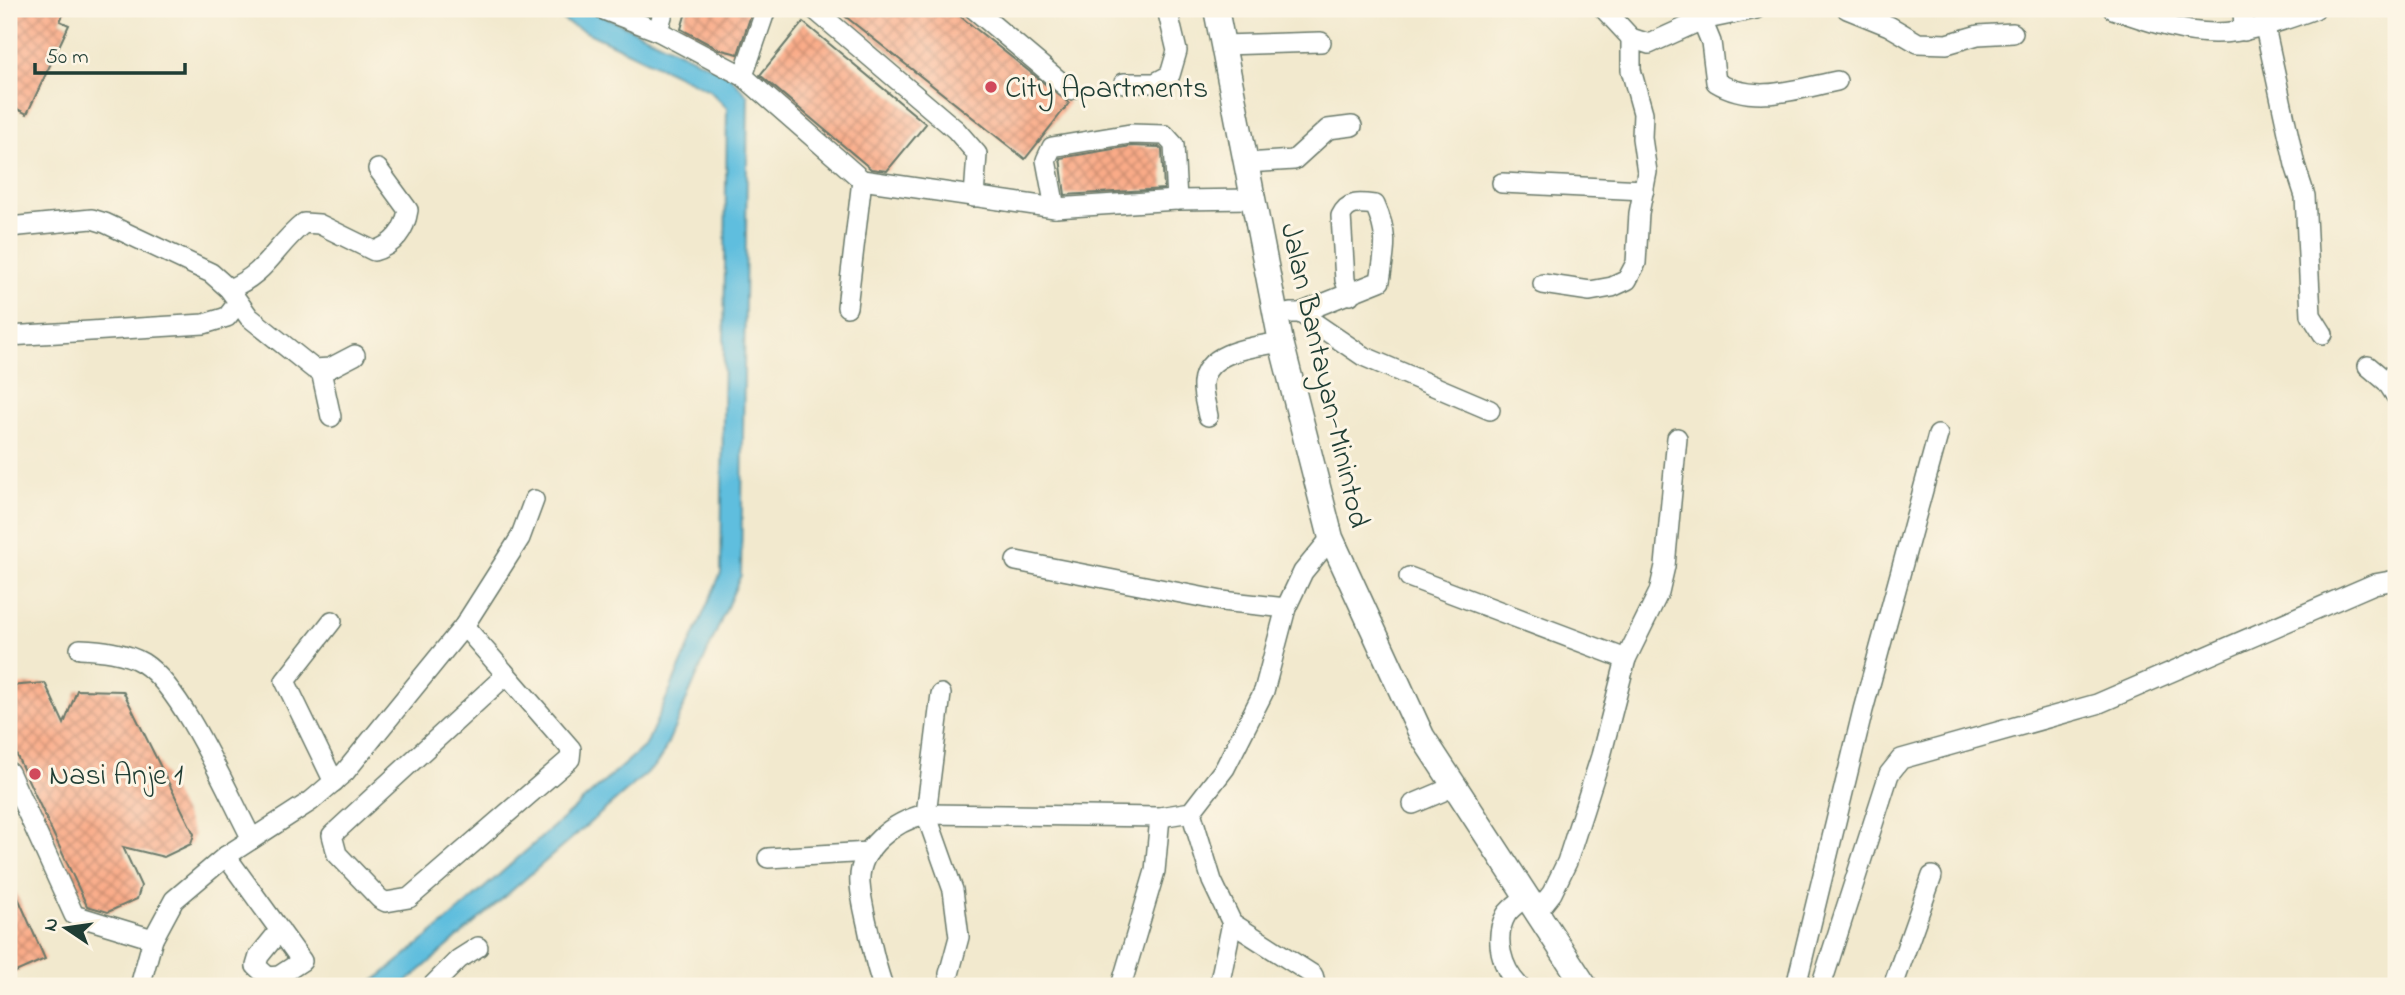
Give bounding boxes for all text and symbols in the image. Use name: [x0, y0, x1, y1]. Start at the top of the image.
scale bar: [35, 32, 186, 76]
text: 50 m: [46, 43, 89, 73]
place label: City Apartments: [1005, 68, 1208, 112]
marker: City Apartments: [983, 79, 999, 95]
street label: Jalan Bantayan-Minintod: [1267, 219, 1380, 533]
place label: Nasi Anje 1: [49, 755, 183, 799]
marker: Nasi Anje 1: [27, 766, 43, 782]
north arrow: [32, 894, 102, 964]
text: N: [37, 915, 67, 934]

